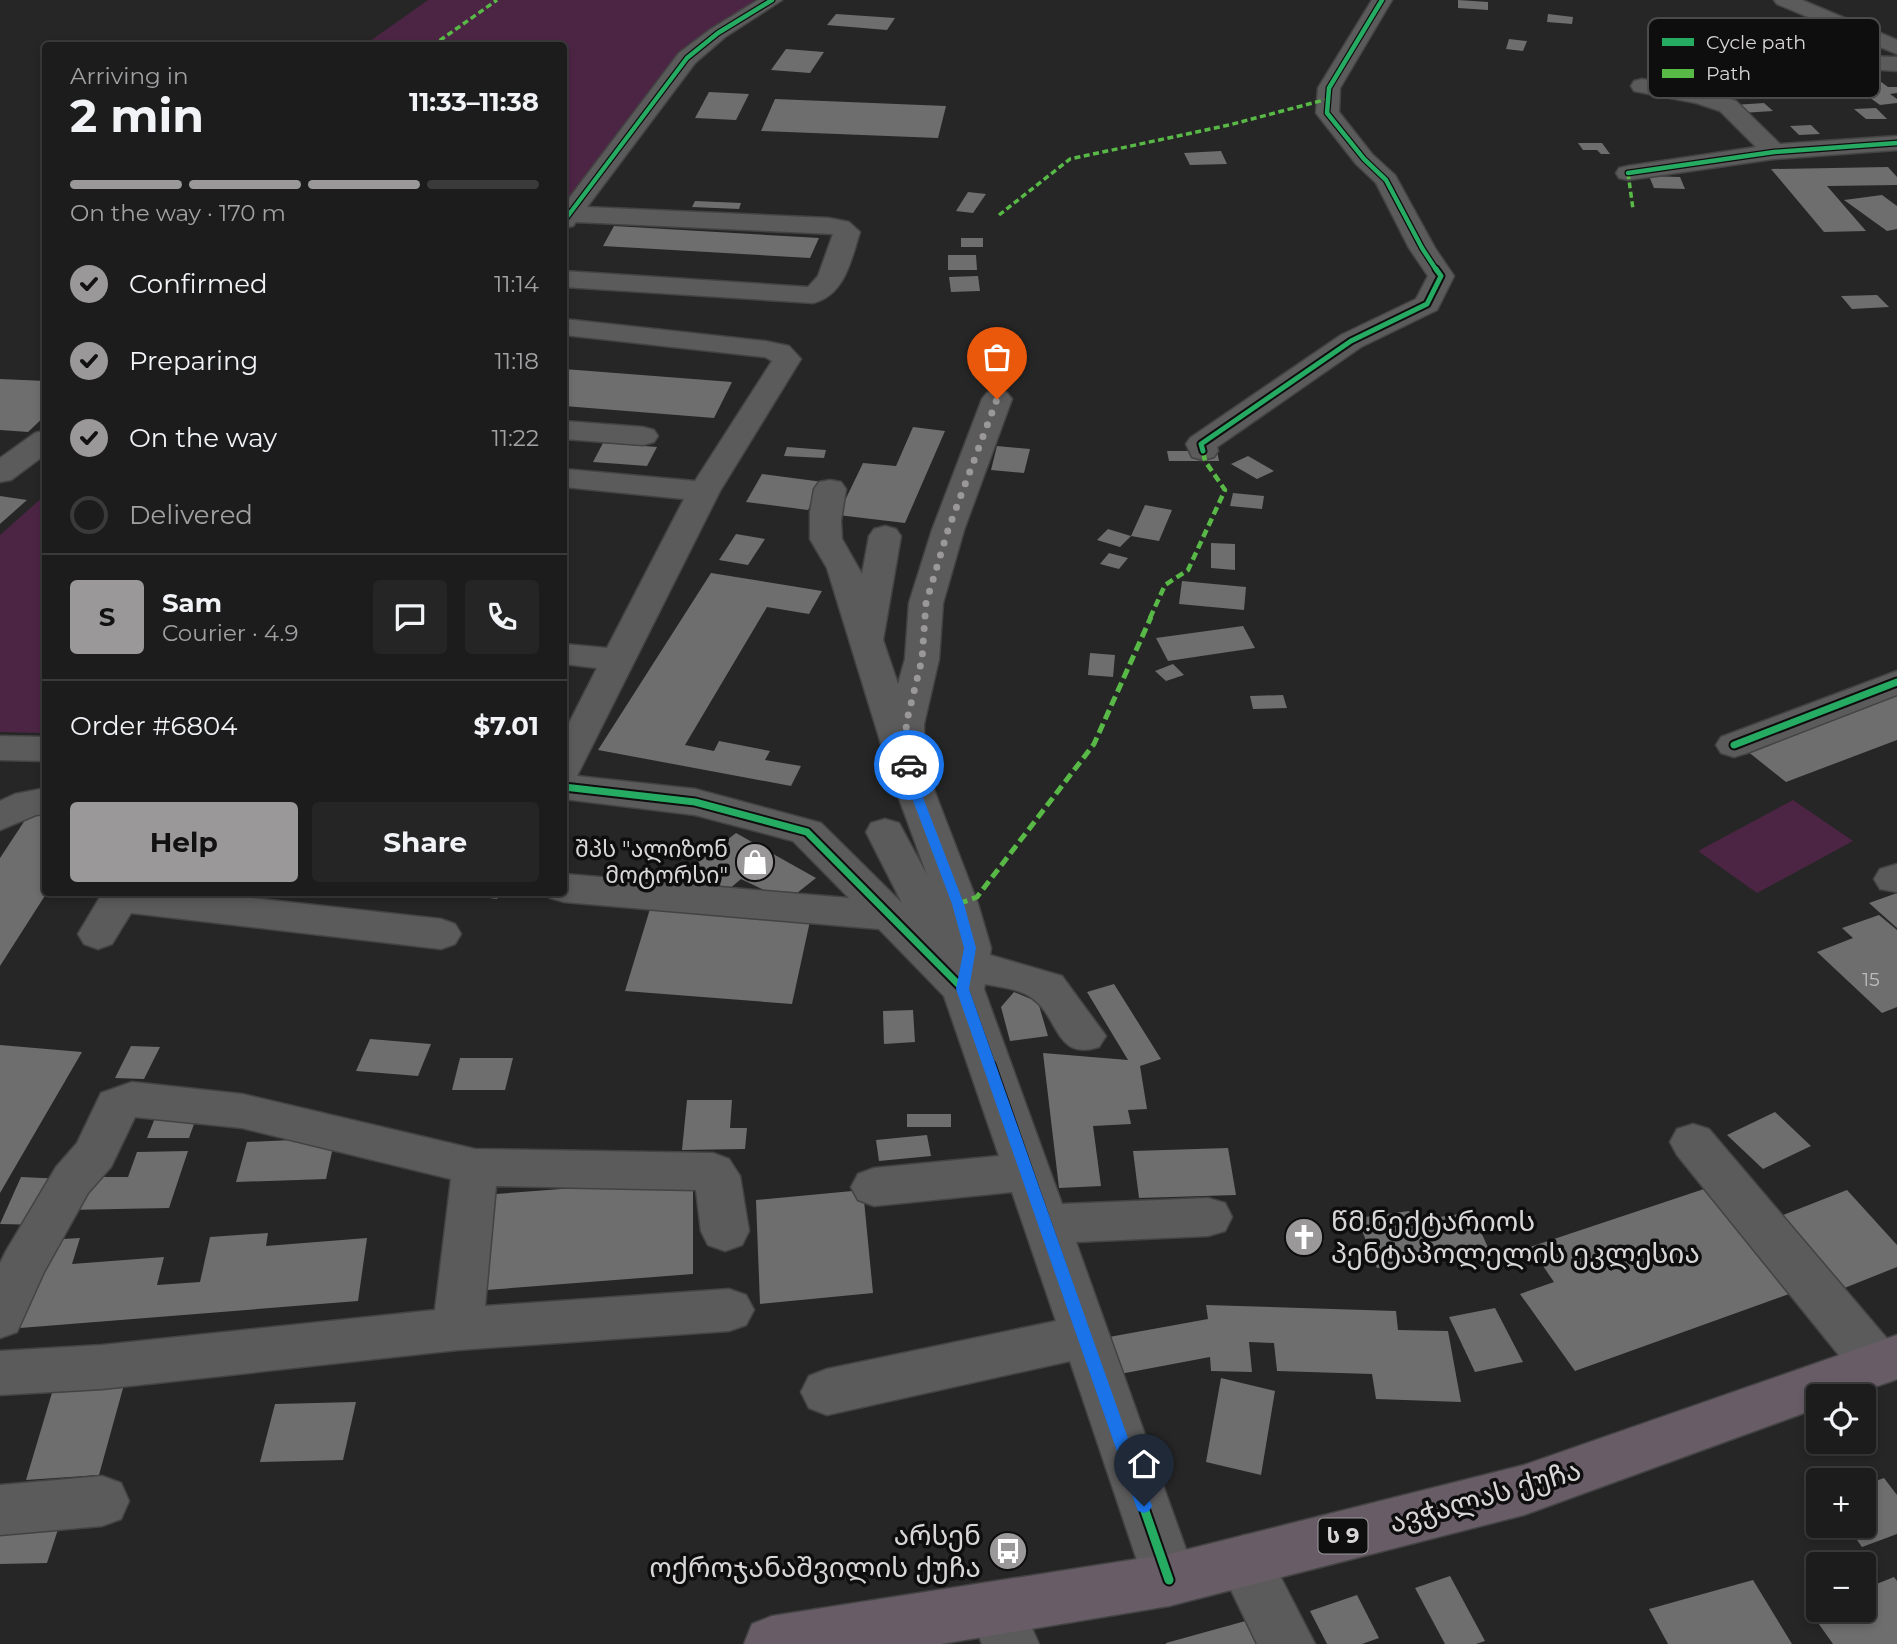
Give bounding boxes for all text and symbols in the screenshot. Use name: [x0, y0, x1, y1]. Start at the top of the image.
legend: [1648, 18, 1880, 98]
text: Cycle path: [1706, 31, 1806, 54]
text: Arriving in: [70, 62, 189, 90]
text: Path: [1706, 62, 1751, 85]
text: 11:33–11:38: [409, 86, 539, 118]
text: 2 min: [70, 87, 204, 144]
text: On the way · 170 m: [70, 199, 286, 227]
icon: check: [70, 265, 108, 303]
text: Confirmed: [129, 268, 268, 300]
text: 11:14: [494, 270, 539, 298]
pin: [967, 327, 1027, 399]
icon: bag: [978, 338, 1016, 376]
icon: check: [70, 342, 108, 380]
text: Preparing: [129, 345, 258, 377]
text: 11:18: [495, 347, 539, 375]
icon: check: [70, 419, 108, 457]
text: On the way: [129, 422, 277, 454]
text: 11:22: [491, 424, 539, 452]
text: Delivered: [129, 499, 253, 531]
button: chat: [373, 580, 447, 654]
button: phone: [465, 580, 539, 654]
text: Sam: [162, 587, 222, 619]
text: S: [99, 601, 115, 633]
text: Courier · 4.9: [162, 619, 298, 647]
text: Order #6804: [70, 710, 237, 742]
text: $7.01: [474, 710, 539, 742]
courier: [874, 730, 944, 800]
icon: car: [890, 746, 928, 784]
button: Help: [70, 802, 298, 882]
button: Share: [312, 802, 539, 882]
place label: შპს "ალიზონ მოტორსი": [575, 835, 728, 889]
shop icon: შპს "ალიზონ მოტორსი": [734, 841, 776, 883]
house number: 15: [1862, 968, 1880, 991]
place label: წმ.ნექტარიოს პენტაპოლელის ეკლესია: [1331, 1204, 1700, 1270]
church icon: წმ.ნექტარიოს პენტაპოლელის ეკლესია: [1283, 1216, 1325, 1258]
map controls: [1806, 1384, 1876, 1622]
button: locate: [1806, 1384, 1876, 1454]
pin: [1114, 1434, 1174, 1506]
icon: home: [1125, 1445, 1163, 1483]
street label: ავჭალას ქუჩა: [1385, 1452, 1585, 1540]
button: +: [1806, 1468, 1876, 1538]
place label: არსენ ოქროჯანაშვილის ქუჩა: [649, 1518, 981, 1584]
road number: ს 9: [1318, 1518, 1368, 1554]
bus stop icon: არსენ ოქროჯანაშვილის ქუჩა: [987, 1530, 1029, 1572]
button: −: [1806, 1552, 1876, 1622]

